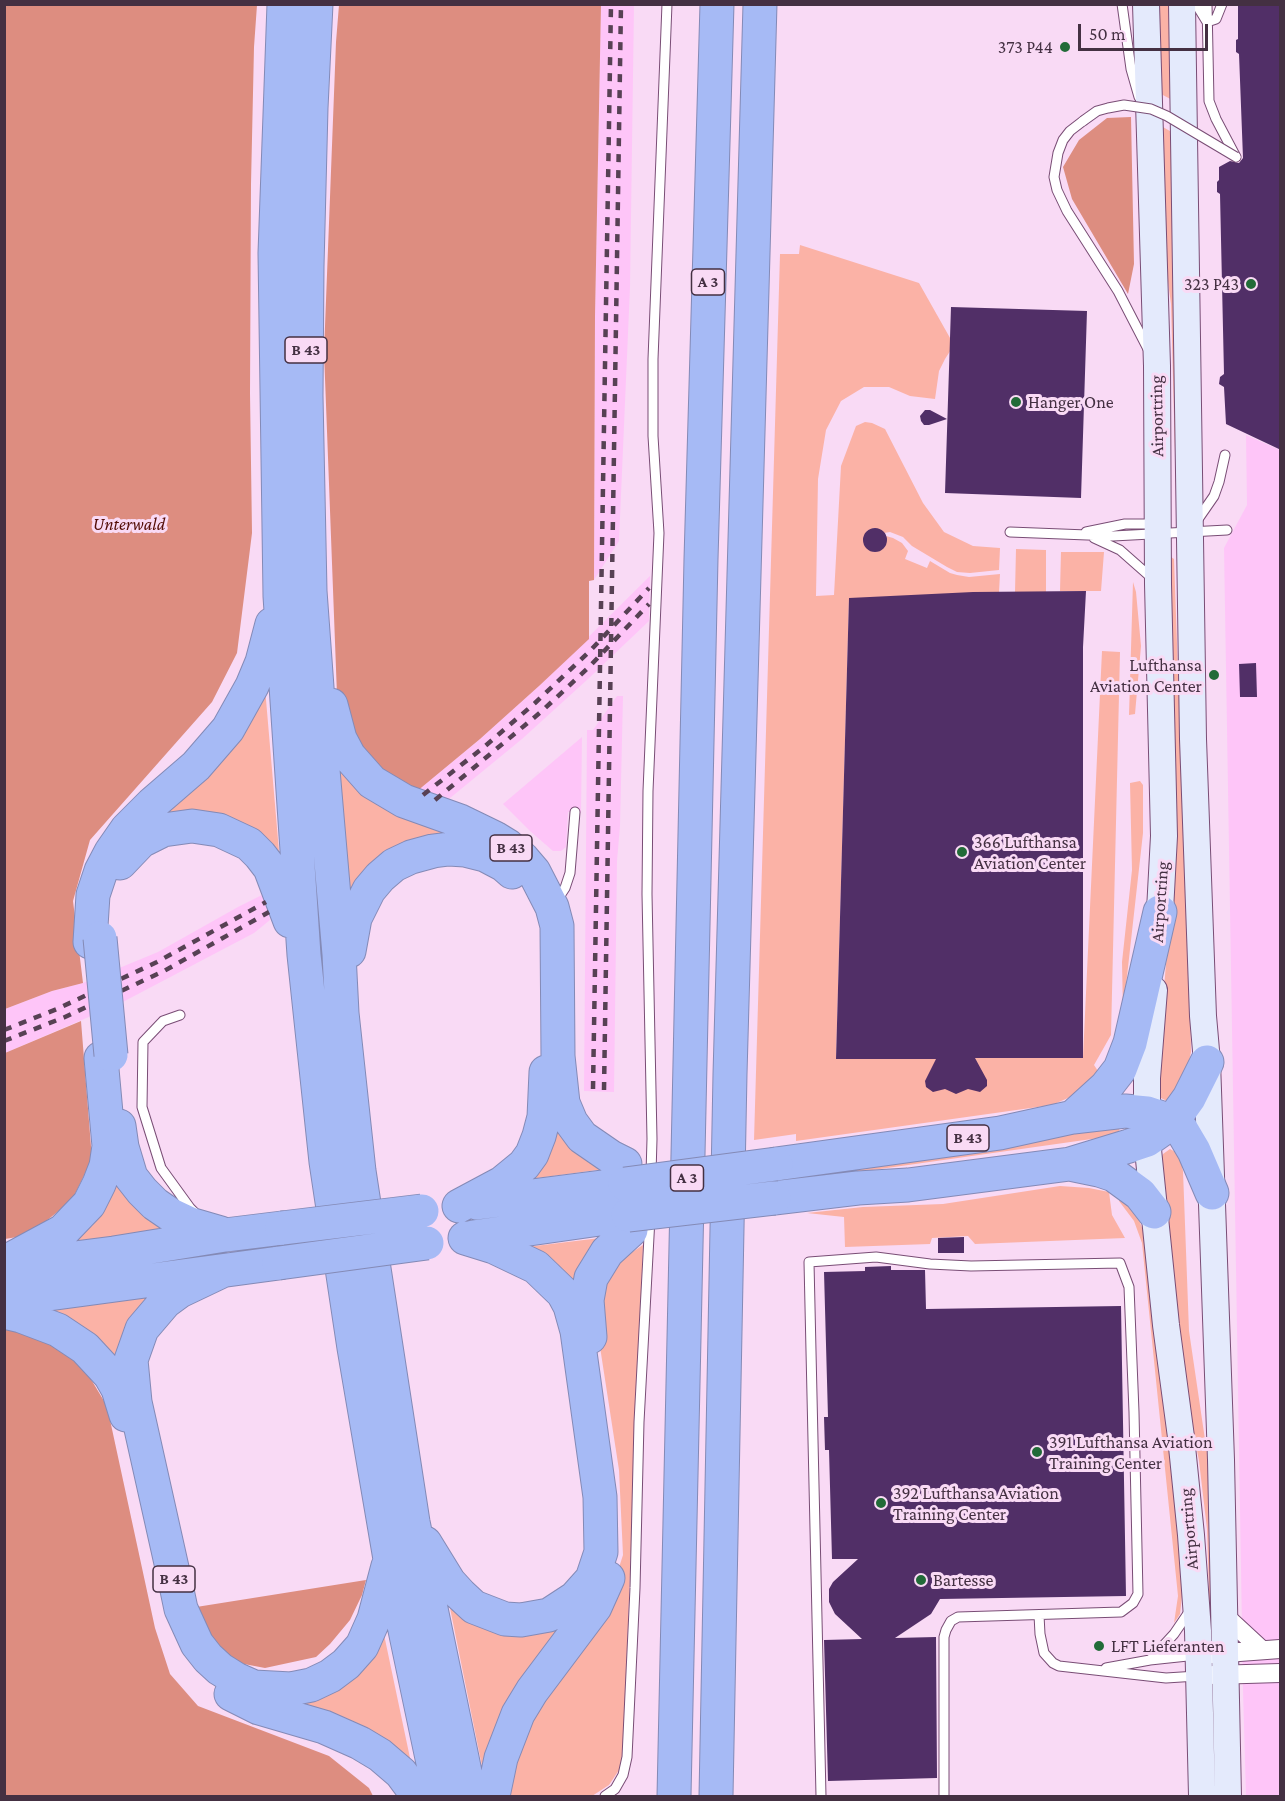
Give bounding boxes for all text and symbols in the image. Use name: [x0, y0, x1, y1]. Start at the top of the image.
scale bar: [1081, 12, 1212, 50]
text: 50 m: [1089, 24, 1126, 44]
place label: 373 P44: [998, 36, 1053, 58]
marker: 373 P44: [1058, 40, 1072, 54]
road number: A 3: [692, 269, 724, 295]
place label: 323 P43: [1184, 273, 1239, 295]
marker: 323 P43: [1244, 277, 1258, 291]
road number: B 43: [285, 337, 327, 363]
street label: Airportring: [1145, 375, 1169, 457]
place label: Hanger One: [1028, 391, 1114, 413]
marker: Hanger One: [1009, 395, 1023, 409]
park label: Unterwald: [93, 513, 165, 535]
place label: Lufthansa Aviation Center: [1090, 654, 1202, 696]
marker: Lufthansa Aviation Center: [1207, 668, 1221, 682]
place label: 366 Lufthansa Aviation Center: [974, 831, 1086, 874]
road number: B 43: [490, 835, 532, 861]
marker: 366 Lufthansa Aviation Center: [955, 845, 969, 859]
street label: Airportring: [1146, 861, 1174, 943]
road number: B 43: [947, 1125, 989, 1151]
road number: A 3: [670, 1165, 704, 1191]
place label: 391 Lufthansa Aviation Training Center: [1049, 1431, 1213, 1474]
marker: 391 Lufthansa Aviation Training Center: [1030, 1445, 1044, 1459]
place label: 392 Lufthansa Aviation Training Center: [893, 1482, 1059, 1524]
street label: Airportring: [1175, 1487, 1203, 1571]
marker: 392 Lufthansa Aviation Training Center: [874, 1496, 888, 1510]
road number: B 43: [153, 1566, 195, 1592]
place label: Bartesse: [933, 1569, 993, 1591]
marker: Bartesse: [914, 1573, 928, 1587]
place label: LFT Lieferanten: [1111, 1635, 1224, 1657]
marker: LFT Lieferanten: [1092, 1639, 1106, 1653]

